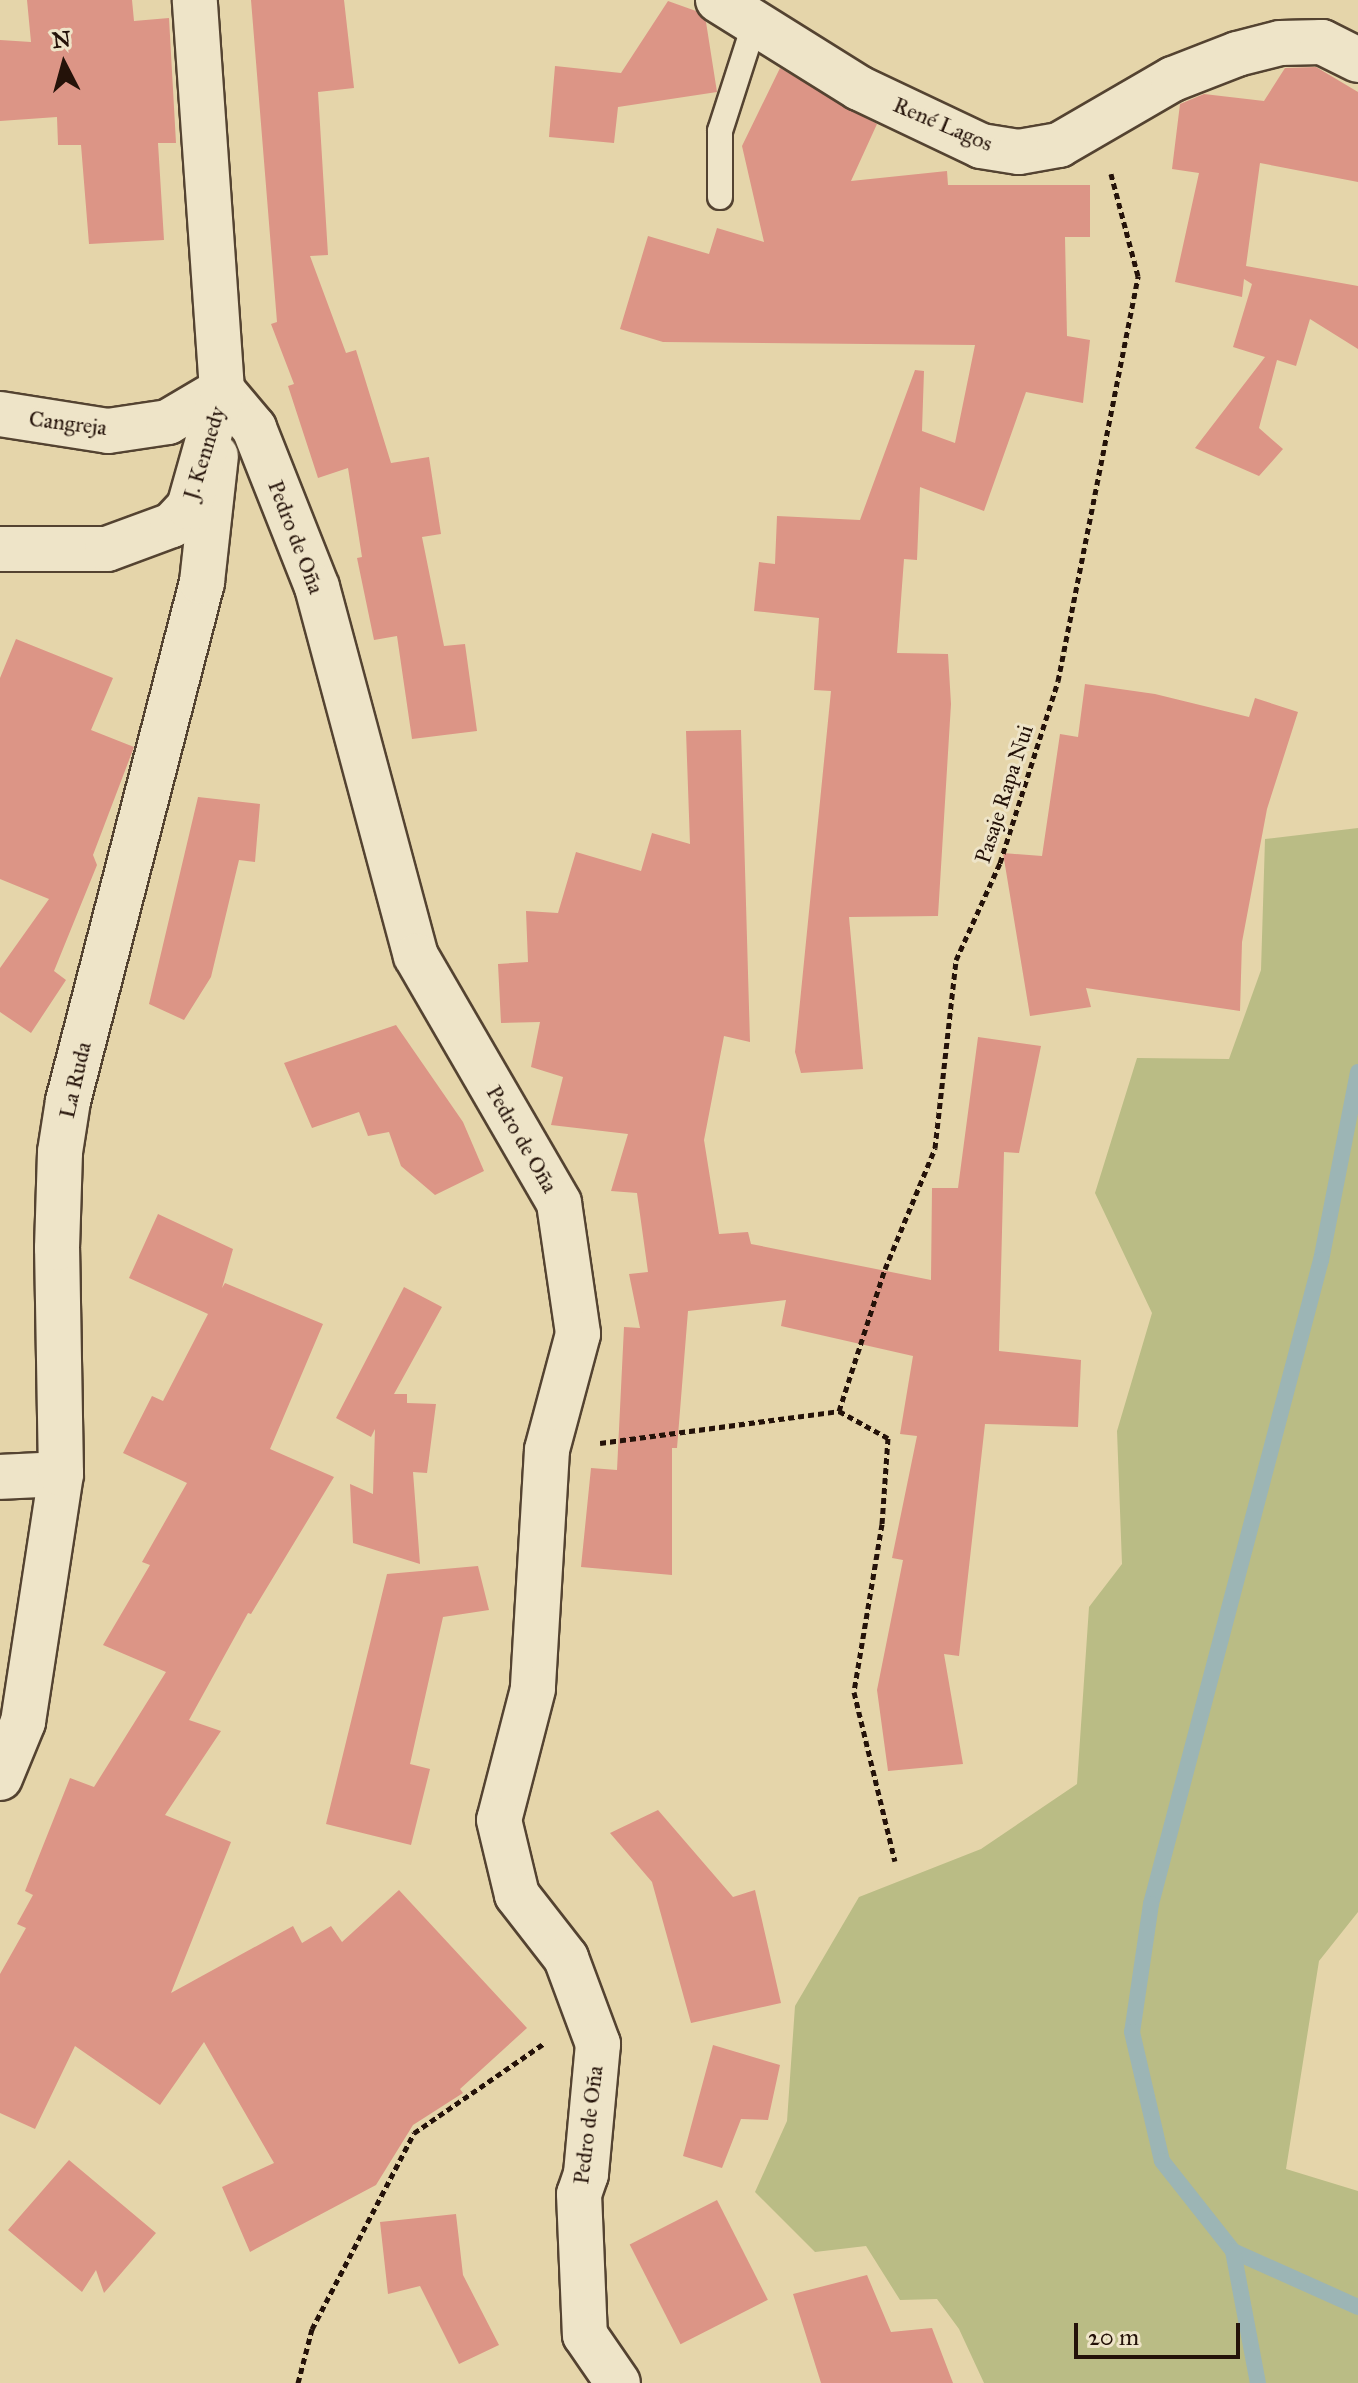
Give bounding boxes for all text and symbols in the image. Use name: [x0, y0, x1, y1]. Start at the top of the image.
north arrow: [24, 24, 104, 104]
text: N: [51, 25, 72, 54]
street label: René Lagos: [889, 91, 997, 157]
street label: J. Kennedy: [177, 403, 231, 503]
street label: Cangreja: [28, 405, 108, 441]
street label: Pedro de Oña: [262, 477, 330, 597]
street label: Pasaje Rapa Nui: [969, 721, 1039, 867]
street label: La Ruda: [53, 1039, 97, 1121]
street label: Pedro de Oña: [481, 1081, 563, 1197]
street label: Pedro de Oña: [568, 2064, 608, 2186]
scale bar: [1078, 2307, 1244, 2357]
text: 20 m: [1088, 2322, 1139, 2352]

